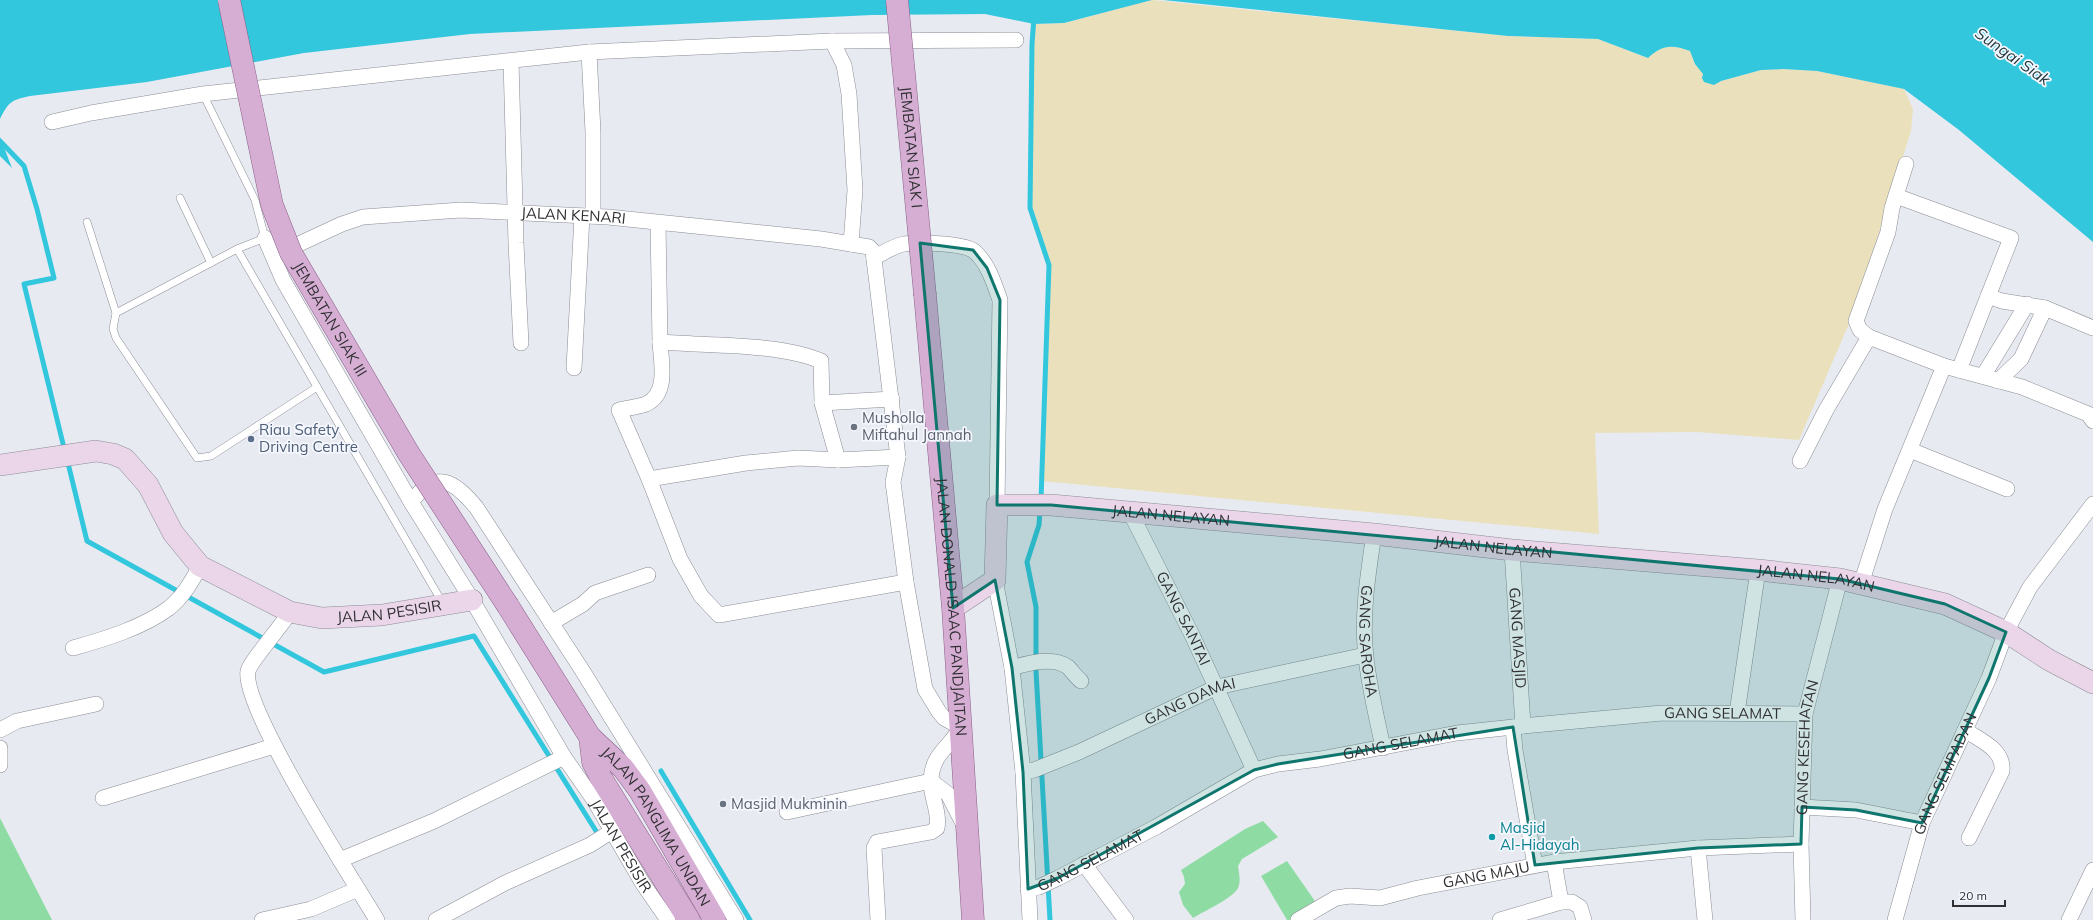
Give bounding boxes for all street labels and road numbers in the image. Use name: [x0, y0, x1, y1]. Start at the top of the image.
street label: JEMBATAN SIAK I: [896, 86, 927, 209]
street label: JALAN KENARI: [521, 203, 627, 228]
street label: JEMBATAN SIAK III: [289, 258, 371, 380]
street label: JALAN DONALD ISAAC PANDJAITAN: [932, 477, 971, 737]
street label: JALAN NELAYAN: [1111, 501, 1231, 530]
street label: JALAN NELAYAN: [1434, 531, 1553, 562]
street label: JALAN NELAYAN: [1756, 560, 1877, 596]
street label: GANG SANTAI: [1152, 568, 1215, 668]
street label: GANG SAROHA: [1355, 584, 1382, 699]
street label: GANG MASJID: [1505, 587, 1531, 689]
street label: JALAN PESISIR: [336, 595, 443, 626]
street label: GANG DAMAI: [1141, 673, 1237, 729]
street label: GANG KESEHATAN: [1792, 678, 1822, 815]
street label: GANG SELAMAT: [1664, 703, 1781, 723]
street label: GANG SEMPADAN: [1909, 710, 1981, 837]
street label: GANG SELAMAT: [1341, 723, 1460, 763]
street label: JALAN PANGLIMA UNDAN: [597, 742, 715, 909]
street label: JALAN PESISIR: [586, 795, 656, 896]
street label: GANG SELAMAT: [1034, 825, 1147, 895]
street label: GANG MAJU: [1441, 857, 1531, 892]

